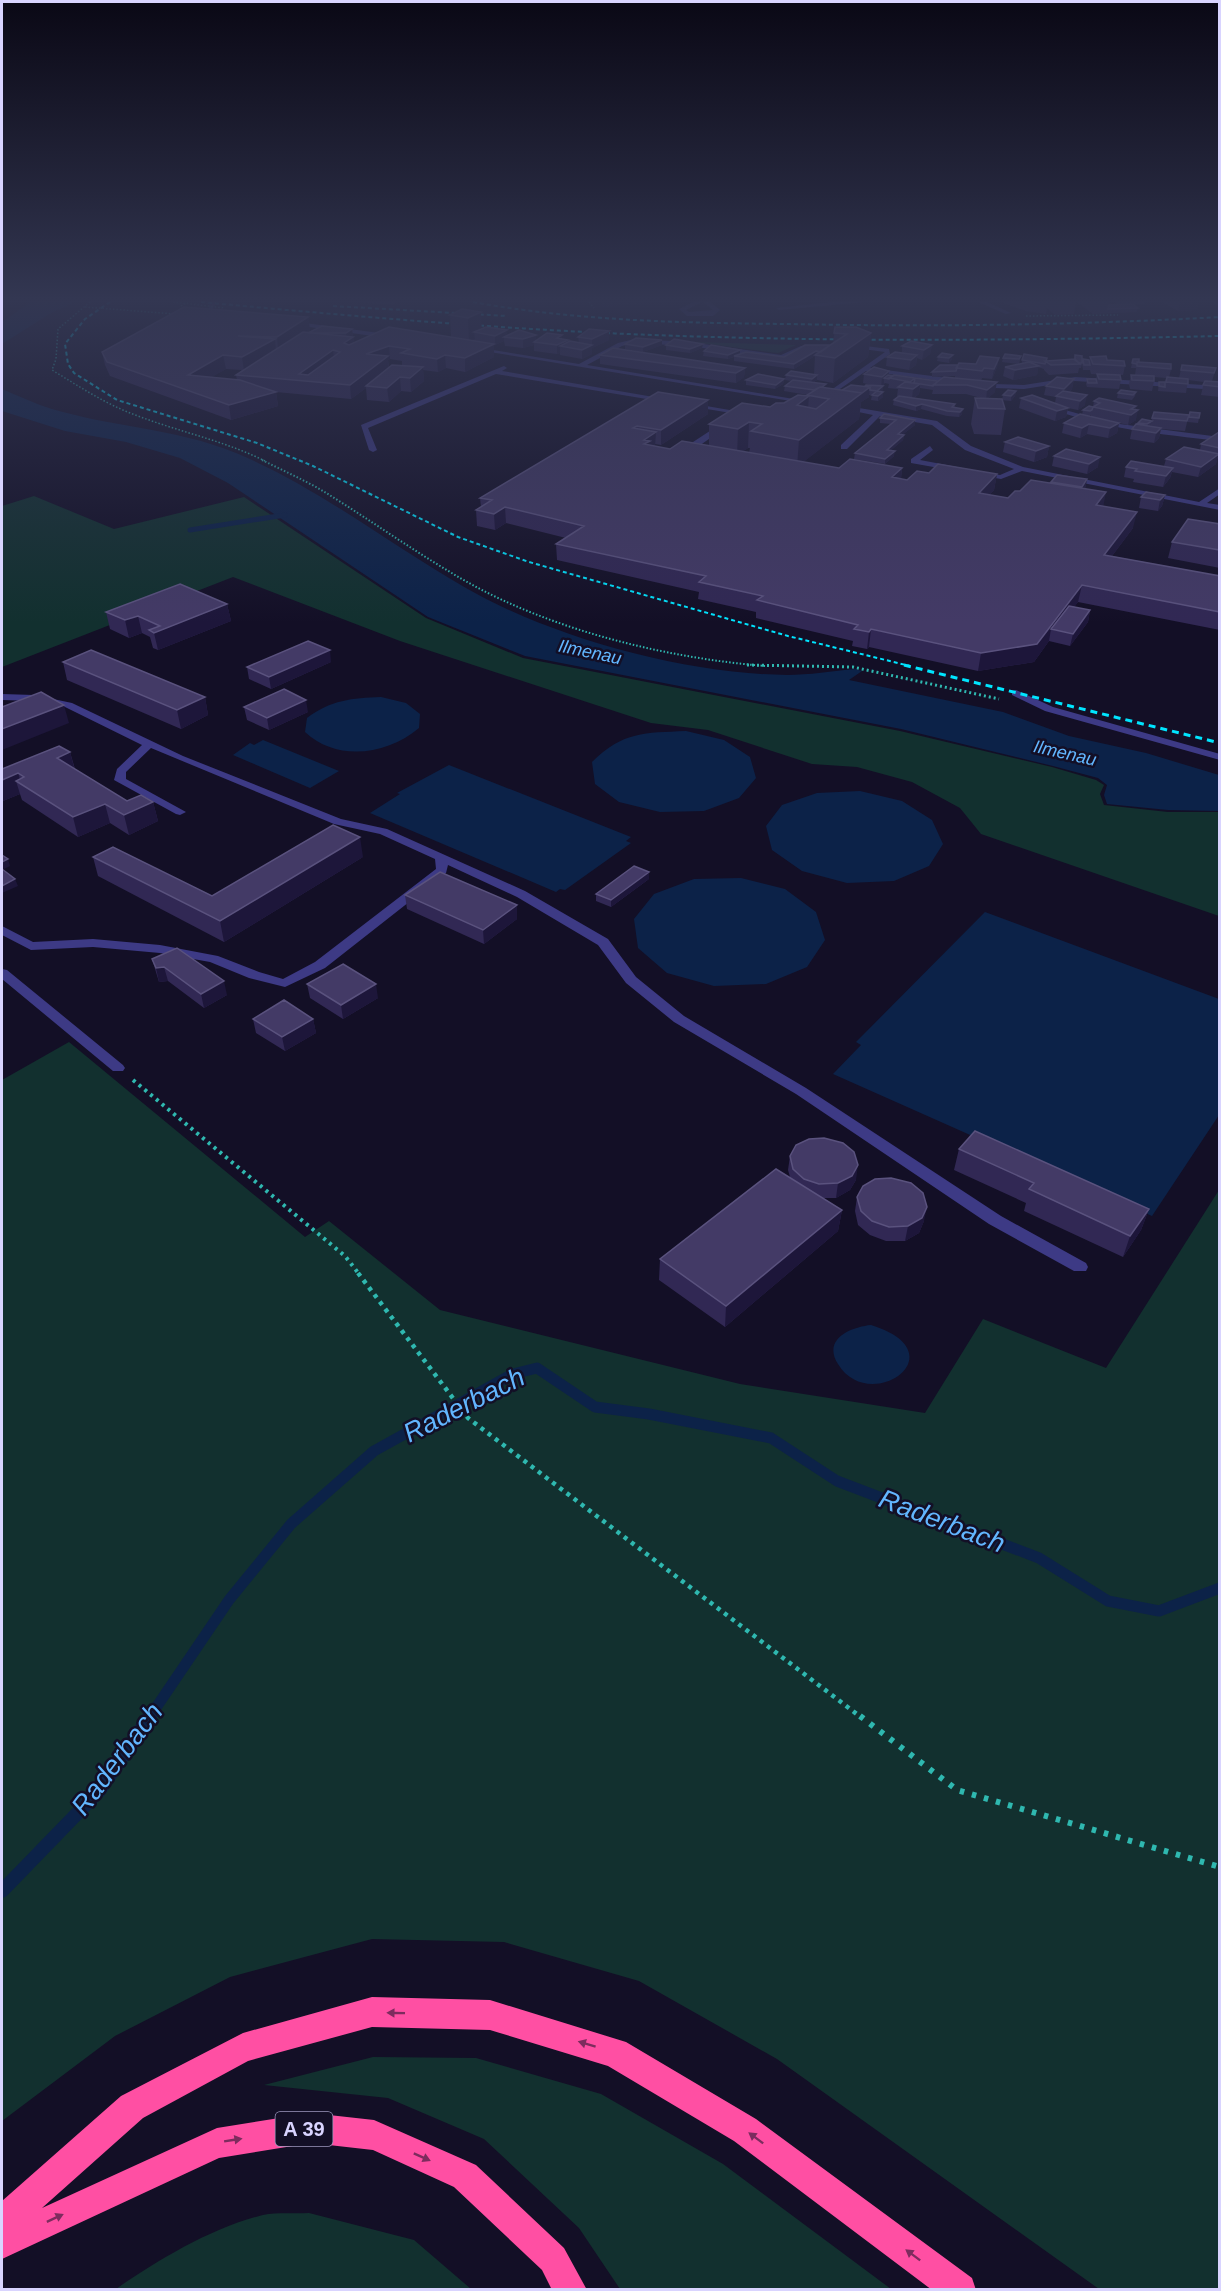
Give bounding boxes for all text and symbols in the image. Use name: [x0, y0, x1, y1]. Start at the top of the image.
water label: Ilmenau: [557, 636, 623, 668]
water label: Ilmenau: [1032, 736, 1098, 770]
water label: Raderbach: [398, 1362, 530, 1448]
water label: Raderbach: [875, 1483, 1009, 1559]
water label: Raderbach: [65, 1697, 169, 1821]
one-way arrow: [386, 2008, 405, 2017]
one-way arrow: [578, 2039, 596, 2048]
road number: A 39: [276, 2112, 332, 2146]
one-way arrow: [749, 2133, 764, 2145]
one-way arrow: [223, 2135, 242, 2144]
one-way arrow: [413, 2152, 430, 2161]
one-way arrow: [46, 2213, 63, 2222]
one-way arrow: [905, 2248, 921, 2261]

